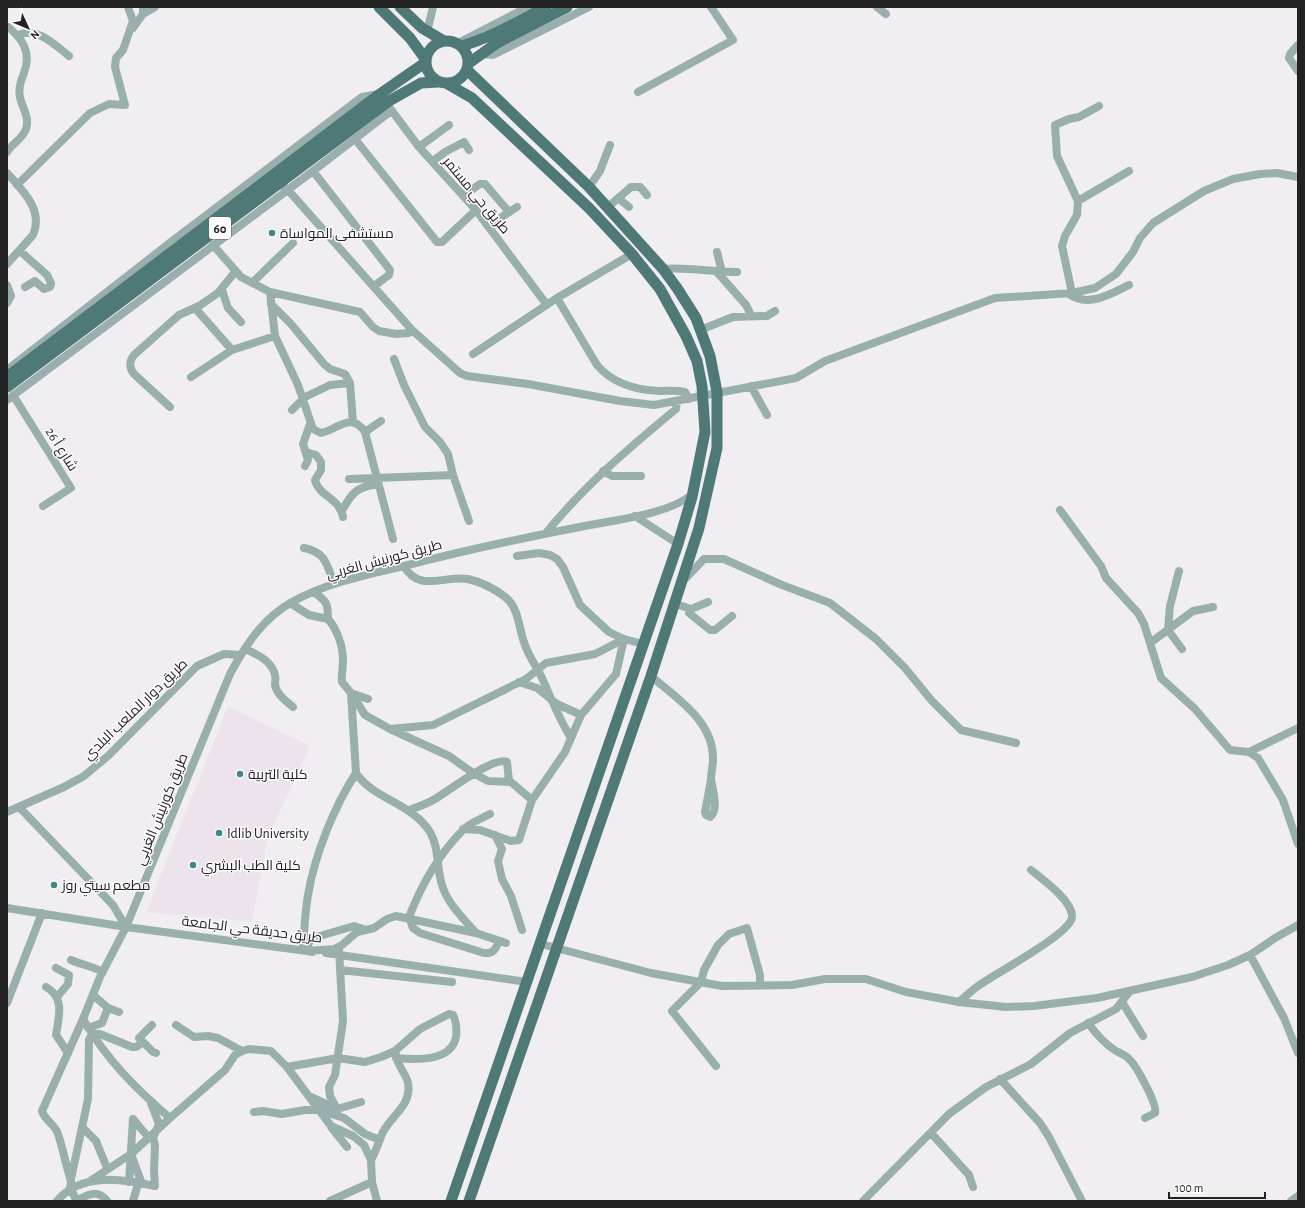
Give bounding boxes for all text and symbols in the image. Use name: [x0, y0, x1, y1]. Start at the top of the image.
north arrow: [8, 8, 48, 48]
text: N: [28, 28, 41, 41]
street label: طريق حي مستمر: [436, 154, 512, 239]
road number: 60: [209, 217, 231, 239]
place label: مستشفى المواساة: [280, 227, 394, 241]
marker: مستشفى المواساة: [267, 228, 277, 238]
street label: شارع أ 26: [42, 424, 82, 474]
street label: طريق كورنيش الغربي: [325, 538, 445, 586]
street label: طريق دوار الملعب البلدي: [81, 657, 193, 766]
street label: طريق كورنيش الغربي: [133, 751, 194, 869]
place label: كلية التربية: [248, 768, 307, 782]
marker: كلية التربية: [235, 769, 245, 779]
place label: Idlib University: [227, 827, 309, 841]
marker: Idlib University: [214, 828, 224, 838]
place label: كلية الطب البشري: [201, 859, 301, 877]
marker: كلية الطب البشري: [188, 860, 198, 870]
place label: مطعم سيتي روز: [61, 879, 150, 897]
marker: مطعم سيتي روز: [49, 880, 59, 890]
street label: طريق حديقة حي الجامعة: [180, 914, 323, 950]
scale bar: [1169, 1174, 1265, 1200]
text: 100 m: [1175, 1182, 1203, 1194]

